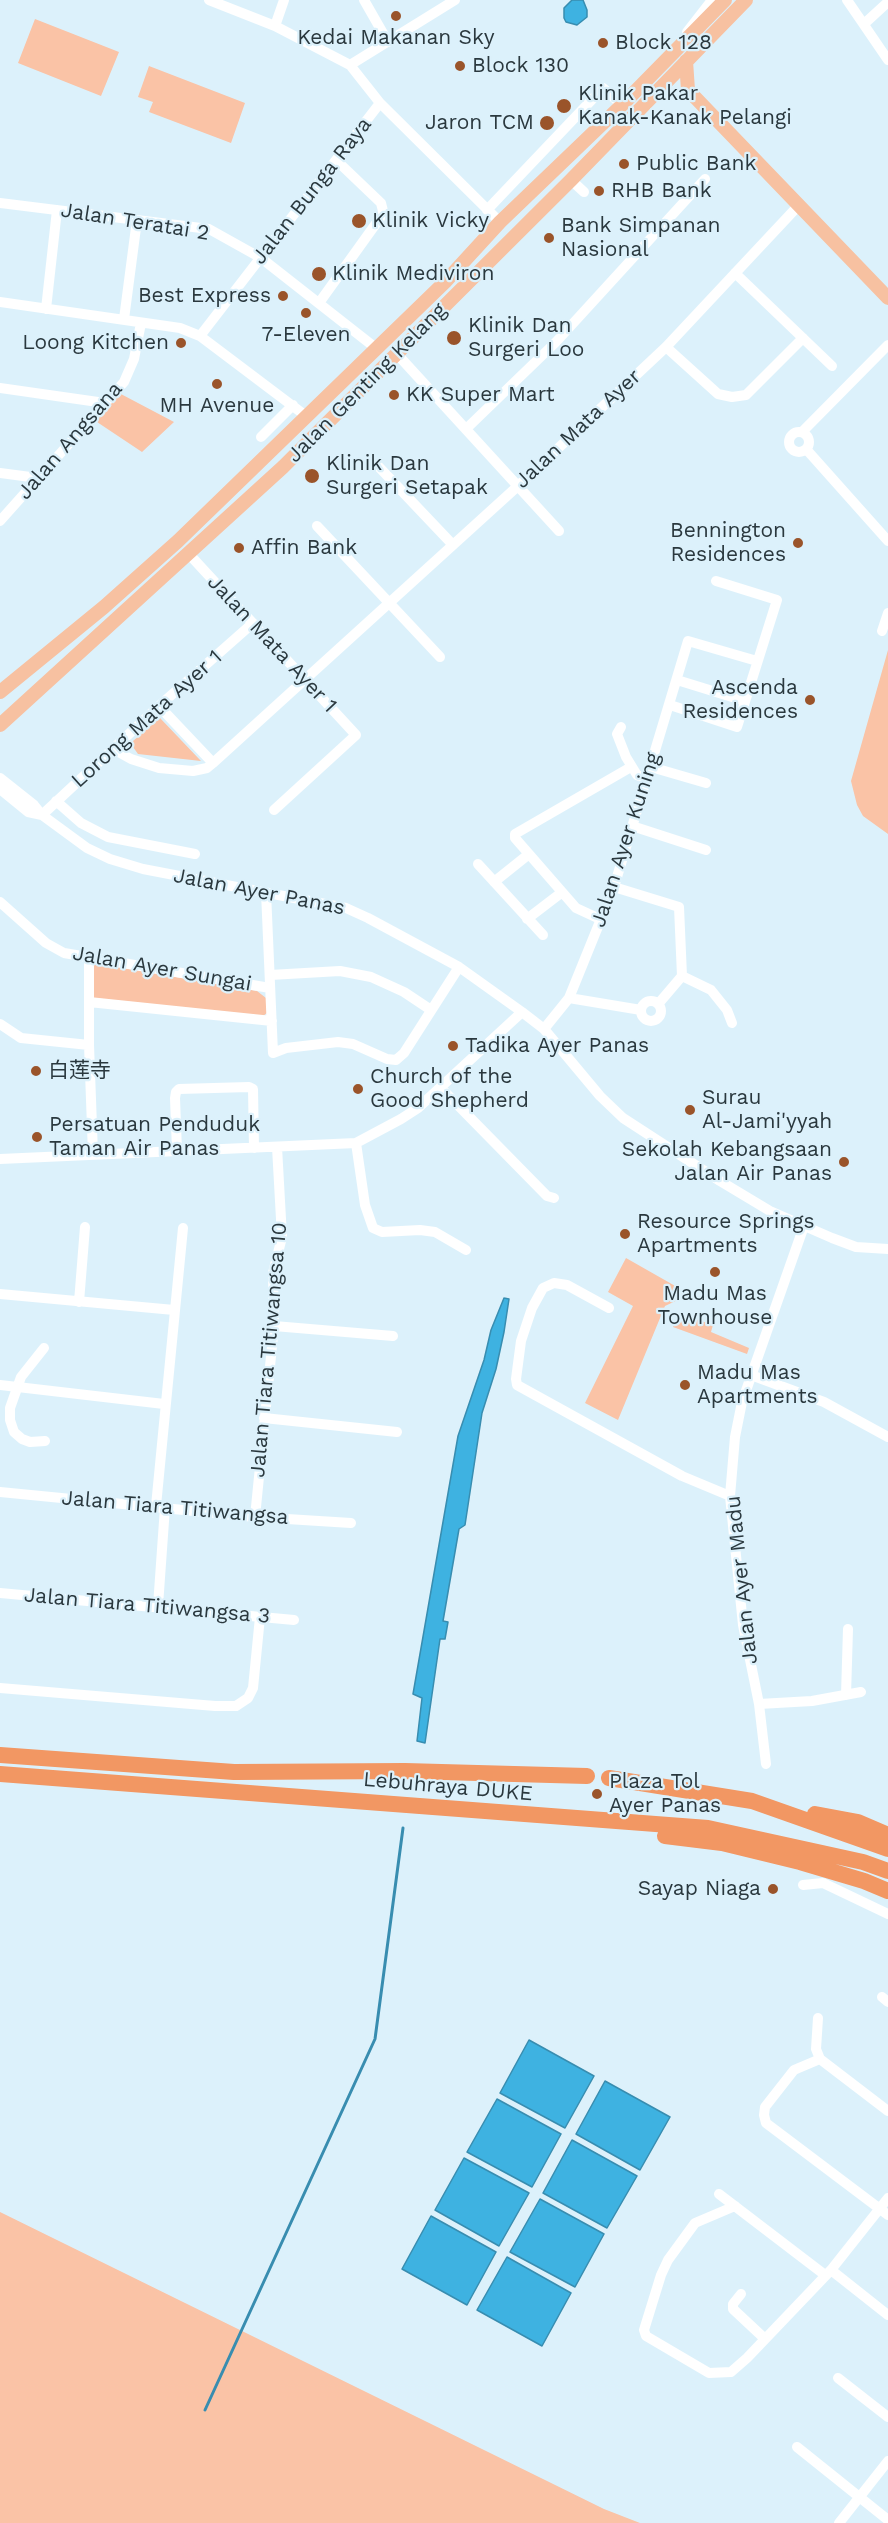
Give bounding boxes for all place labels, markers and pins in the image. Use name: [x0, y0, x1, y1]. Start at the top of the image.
marker: Kedai Makanan Sky: [389, 9, 403, 23]
place label: Kedai Makanan Sky: [297, 25, 495, 51]
place label: Block 128: [615, 30, 712, 56]
marker: Block 128: [596, 36, 610, 50]
place label: Block 130: [472, 53, 569, 79]
marker: Block 130: [453, 59, 467, 73]
place label: Klinik Pakar Kanak-Kanak Pelangi: [578, 81, 792, 131]
marker: Klinik Pakar Kanak-Kanak Pelangi: [555, 97, 573, 115]
place label: Jaron TCM: [425, 110, 534, 136]
marker: Jaron TCM: [538, 114, 556, 132]
place label: Public Bank: [636, 151, 756, 177]
marker: Public Bank: [617, 157, 631, 171]
place label: RHB Bank: [611, 178, 712, 204]
marker: RHB Bank: [592, 184, 606, 198]
place label: Klinik Vicky: [372, 208, 489, 234]
marker: Klinik Vicky: [350, 212, 368, 230]
place label: Bank Simpanan Nasional: [561, 213, 721, 263]
marker: Bank Simpanan Nasional: [542, 231, 556, 245]
place label: Klinik Mediviron: [332, 261, 494, 287]
marker: Klinik Mediviron: [310, 265, 328, 283]
place label: Best Express: [138, 283, 271, 309]
marker: Best Express: [276, 289, 290, 303]
marker: 7-Eleven: [299, 306, 313, 320]
place label: Klinik Dan Surgeri Loo: [468, 313, 584, 363]
place label: 7-Eleven: [261, 322, 351, 348]
marker: Klinik Dan Surgeri Loo: [445, 329, 463, 347]
place label: Loong Kitchen: [22, 330, 169, 356]
marker: Loong Kitchen: [174, 336, 188, 350]
marker: MH Avenue: [210, 377, 224, 391]
place label: KK Super Mart: [406, 382, 554, 408]
marker: KK Super Mart: [387, 388, 401, 402]
place label: MH Avenue: [160, 393, 274, 419]
place label: Klinik Dan Surgeri Setapak: [326, 451, 488, 501]
marker: Klinik Dan Surgeri Setapak: [303, 467, 321, 485]
place label: Bennington Residences: [670, 518, 786, 568]
place label: Affin Bank: [251, 535, 357, 561]
marker: Bennington Residences: [791, 536, 805, 550]
marker: Affin Bank: [232, 541, 246, 555]
place label: Ascenda Residences: [682, 675, 798, 725]
marker: Ascenda Residences: [803, 693, 817, 707]
place label: Tadika Ayer Panas: [465, 1033, 649, 1059]
marker: Tadika Ayer Panas: [446, 1039, 460, 1053]
place label: 白莲寺: [48, 1058, 111, 1084]
marker: 白莲寺: [29, 1064, 43, 1078]
place label: Church of the Good Shepherd: [370, 1064, 529, 1114]
marker: Church of the Good Shepherd: [351, 1082, 365, 1096]
place label: Surau Al-Jami'yyah: [702, 1085, 832, 1135]
marker: Surau Al-Jami'yyah: [683, 1103, 697, 1117]
place label: Persatuan Penduduk Taman Air Panas: [49, 1112, 260, 1162]
marker: Persatuan Penduduk Taman Air Panas: [30, 1130, 44, 1144]
place label: Sekolah Kebangsaan Jalan Air Panas: [622, 1137, 832, 1187]
marker: Sekolah Kebangsaan Jalan Air Panas: [837, 1155, 851, 1169]
place label: Resource Springs Apartments: [637, 1209, 815, 1259]
marker: Resource Springs Apartments: [618, 1227, 632, 1241]
marker: Madu Mas Townhouse: [708, 1265, 722, 1279]
place label: Madu Mas Townhouse: [658, 1281, 772, 1331]
place label: Madu Mas Apartments: [697, 1360, 817, 1410]
marker: Madu Mas Apartments: [678, 1378, 692, 1392]
place label: Plaza Tol Ayer Panas: [609, 1769, 721, 1819]
marker: Plaza Tol Ayer Panas: [590, 1787, 604, 1801]
place label: Sayap Niaga: [638, 1876, 761, 1902]
marker: Sayap Niaga: [766, 1882, 780, 1896]

